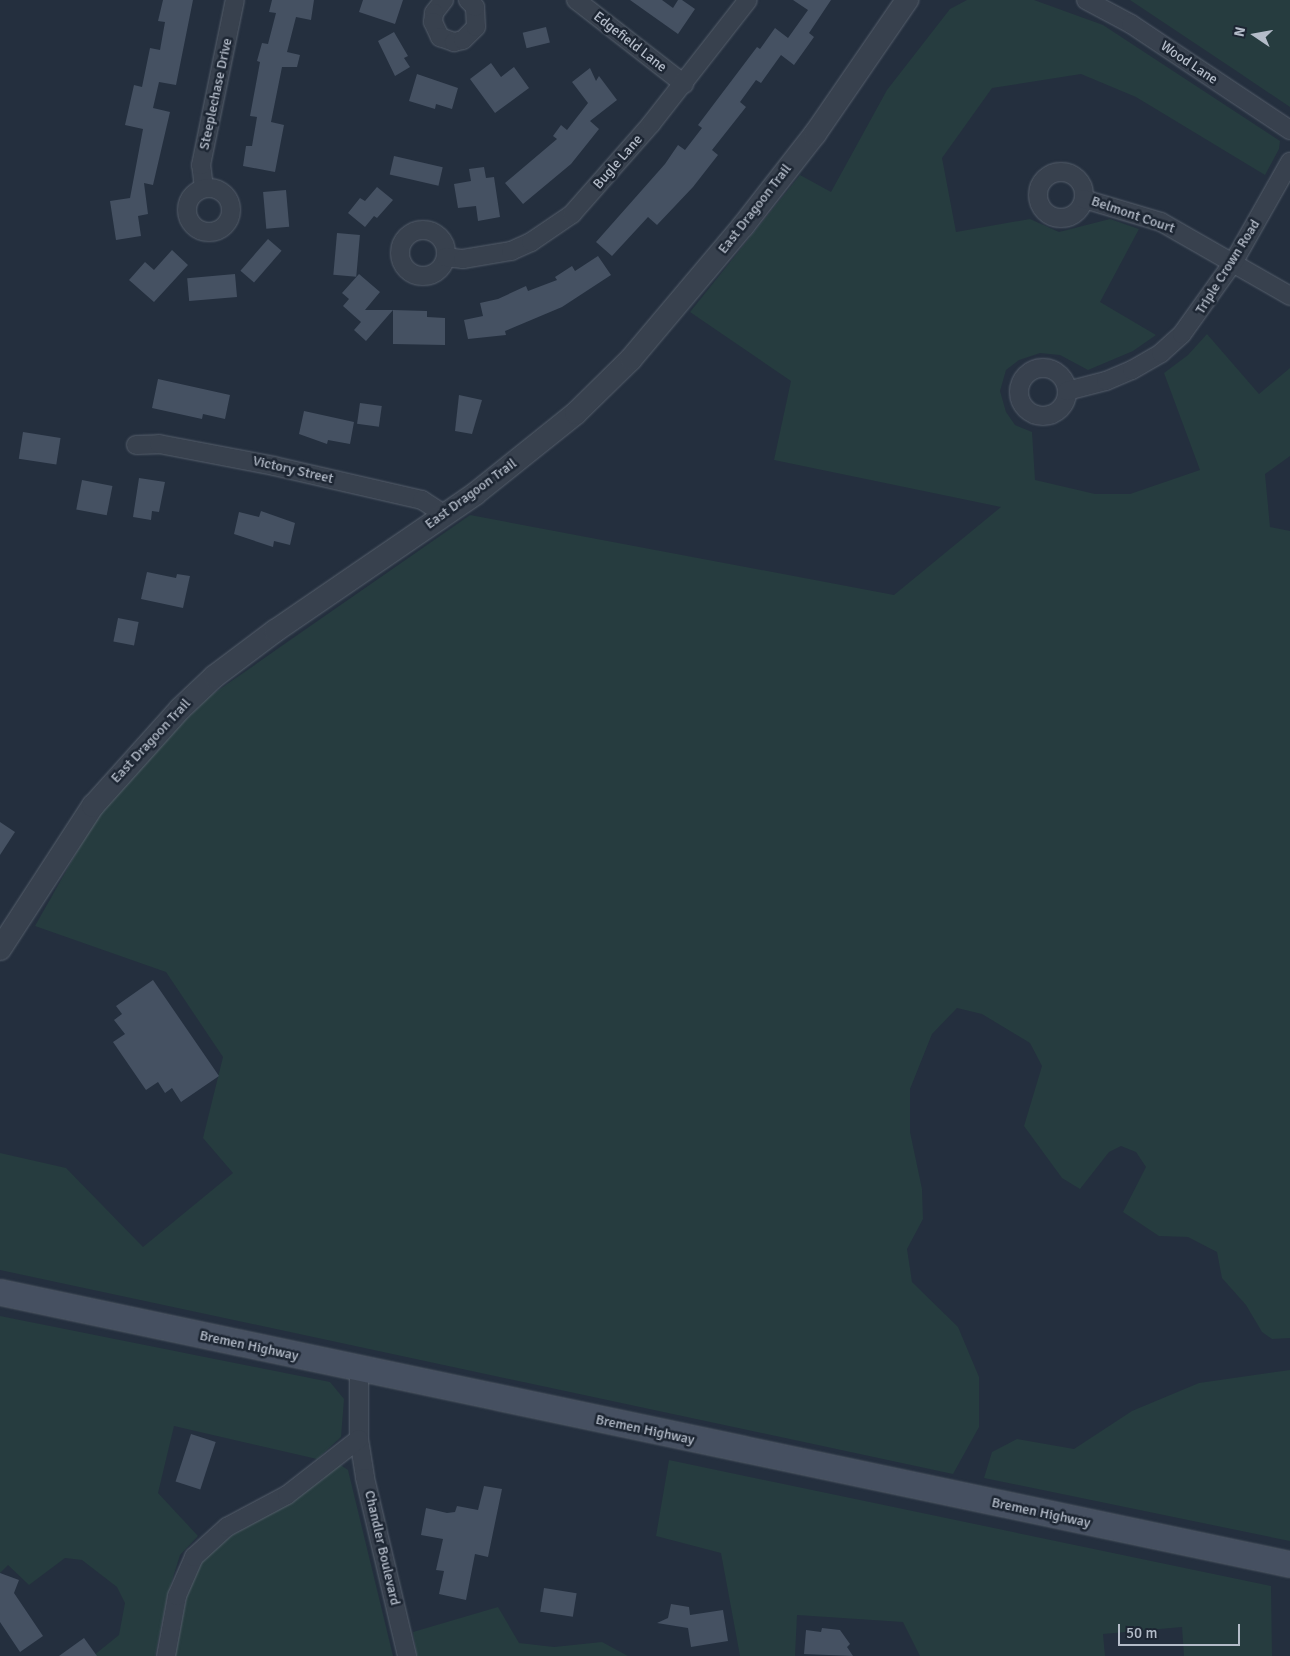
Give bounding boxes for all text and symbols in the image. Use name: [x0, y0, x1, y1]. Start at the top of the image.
street label: Edgefield Lane: [590, 8, 670, 76]
north arrow: [1230, 10, 1280, 60]
text: N: [1231, 25, 1249, 38]
street label: Steeplechase Drive: [196, 37, 236, 151]
street label: Wood Lane: [1157, 38, 1221, 88]
street label: Bugle Lane: [590, 131, 646, 193]
street label: East Dragoon Trail: [715, 161, 795, 257]
street label: Belmont Court: [1089, 193, 1177, 237]
street label: Triple Crown Road: [1192, 217, 1264, 317]
street label: Victory Street: [251, 453, 335, 487]
street label: East Dragoon Trail: [422, 455, 520, 533]
street label: East Dragoon Trail: [108, 695, 194, 787]
street label: Bremen Highway: [198, 1327, 300, 1365]
street label: Bremen Highway: [594, 1411, 696, 1449]
street label: Chandler Boulevard: [361, 1489, 403, 1607]
street label: Bremen Highway: [990, 1494, 1092, 1532]
scale bar: [1120, 1614, 1242, 1646]
text: 50 m: [1126, 1624, 1157, 1642]

